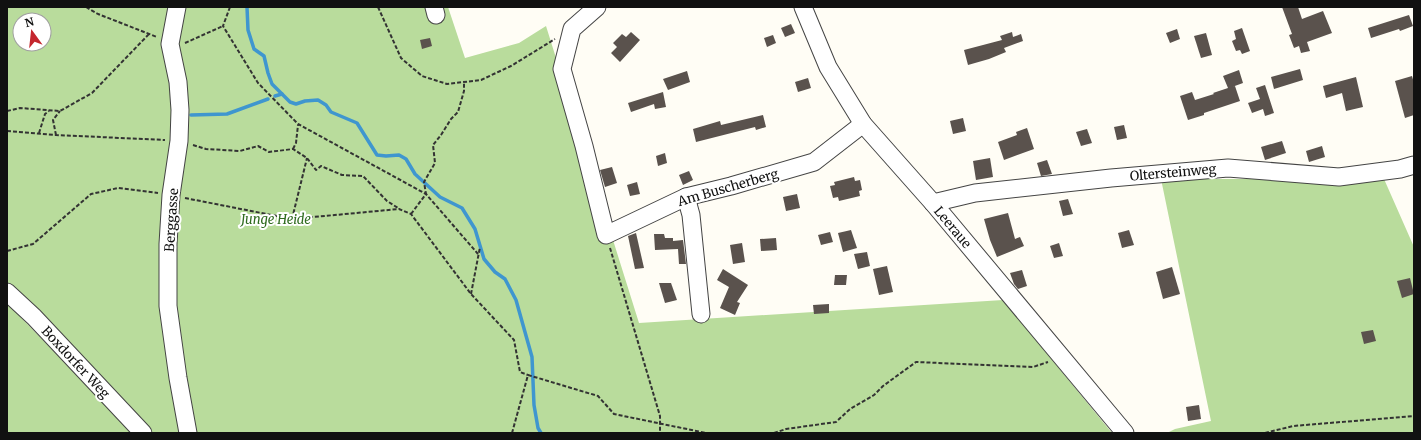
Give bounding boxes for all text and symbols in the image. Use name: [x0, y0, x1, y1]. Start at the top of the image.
north arrow: [12, 12, 52, 52]
text: N: [23, 14, 36, 30]
street label: Oltersteinweg: [1129, 160, 1217, 185]
street label: Am Buscherberg: [675, 165, 781, 210]
street label: Berggasse: [161, 187, 182, 252]
street label: Leeraue: [930, 203, 975, 252]
park label: Junge Heide: [239, 211, 311, 228]
street label: Boxdorfer Weg: [38, 323, 114, 402]

